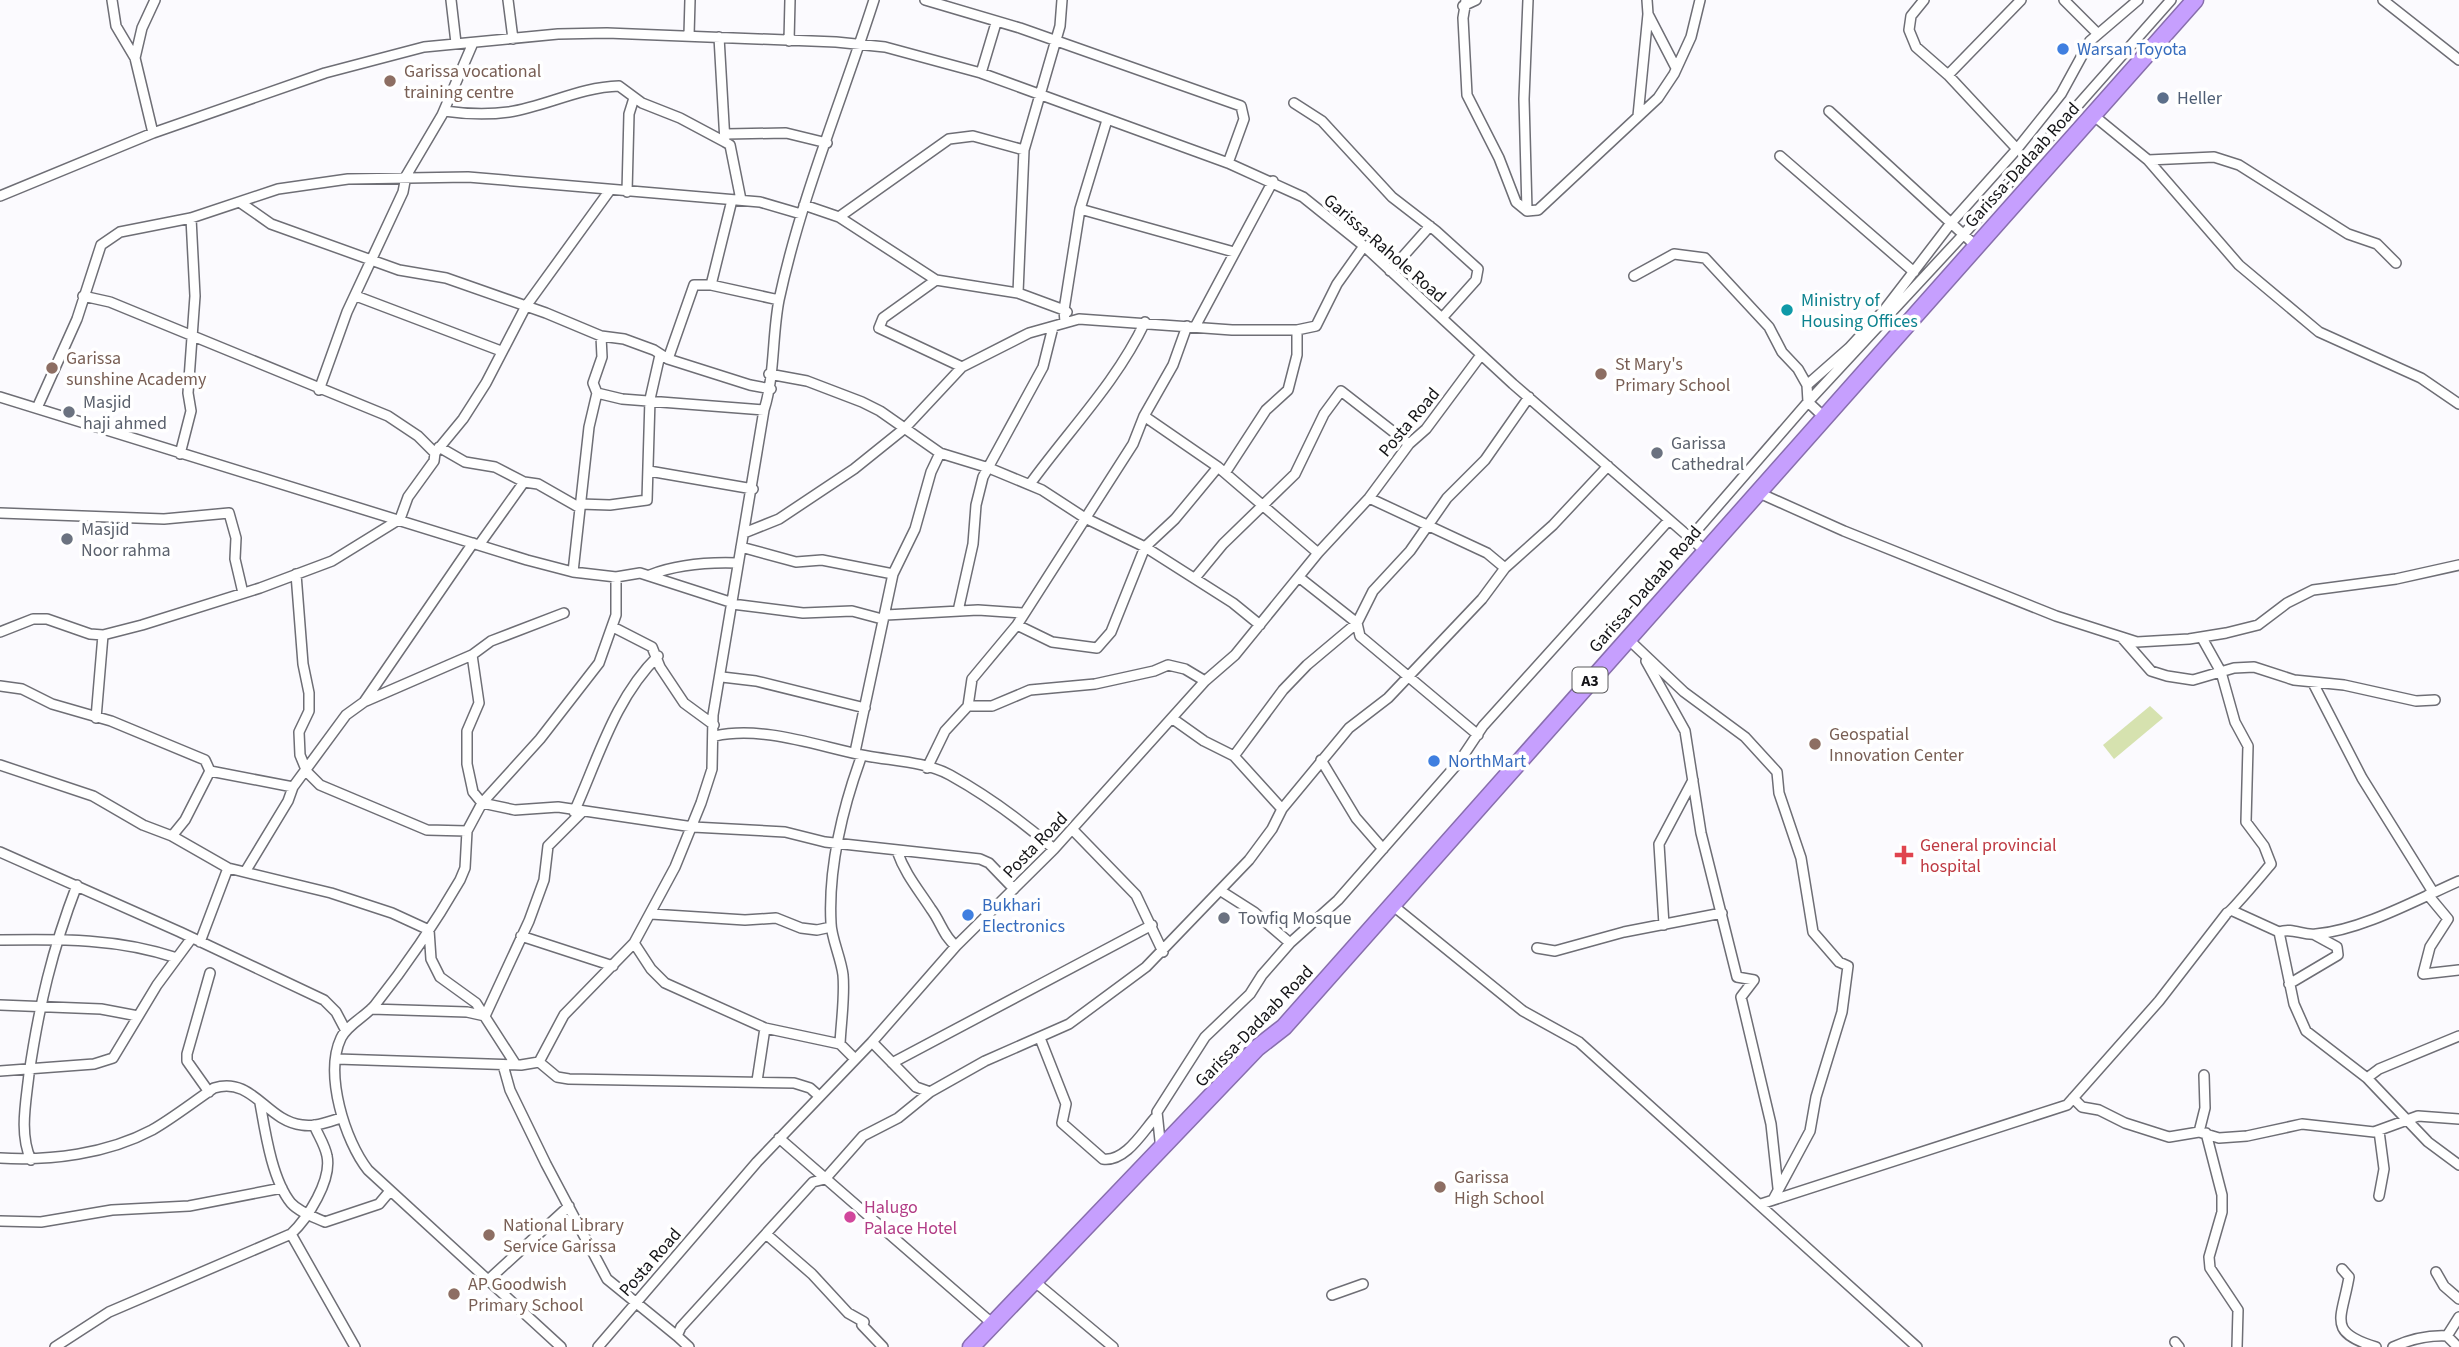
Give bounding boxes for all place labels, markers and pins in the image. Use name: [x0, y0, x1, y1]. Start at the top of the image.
place label: Warsan Toyota: [2077, 37, 2187, 62]
marker: Warsan Toyota: [2055, 41, 2071, 57]
place label: Garissa vocational training centre: [404, 59, 541, 105]
marker: Garissa vocational training centre: [382, 73, 398, 89]
place label: Heller: [2177, 86, 2223, 111]
marker: Heller: [2155, 90, 2171, 106]
place label: Ministry of Housing Offices: [1801, 288, 1918, 334]
marker: Ministry of Housing Offices: [1779, 302, 1795, 318]
place label: Garissa sunshine Academy: [66, 346, 207, 392]
place label: St Mary's Primary School: [1615, 352, 1730, 398]
marker: Garissa sunshine Academy: [44, 360, 60, 376]
marker: St Mary's Primary School: [1593, 366, 1609, 382]
place label: Masjid haji ahmed: [83, 390, 167, 436]
marker: Masjid haji ahmed: [61, 404, 77, 420]
place label: Garissa Cathedral: [1671, 431, 1744, 477]
marker: Garissa Cathedral: [1649, 445, 1665, 461]
place label: Masjid Noor rahma: [81, 517, 171, 563]
marker: Masjid Noor rahma: [59, 531, 75, 547]
place label: Geospatial Innovation Center: [1829, 722, 1965, 768]
marker: Geospatial Innovation Center: [1807, 736, 1823, 752]
place label: NorthMart: [1448, 749, 1526, 774]
marker: NorthMart: [1426, 753, 1442, 769]
place label: General provincial hospital: [1920, 833, 2057, 879]
marker: General provincial hospital: [1894, 845, 1914, 865]
place label: Bukhari Electronics: [982, 893, 1065, 939]
place label: Towfiq Mosque: [1238, 906, 1351, 931]
marker: Bukhari Electronics: [960, 907, 976, 923]
marker: Towfiq Mosque: [1216, 910, 1232, 926]
place label: Garissa High School: [1454, 1165, 1544, 1211]
marker: Garissa High School: [1432, 1179, 1448, 1195]
place label: Halugo Palace Hotel: [864, 1195, 957, 1241]
marker: Halugo Palace Hotel: [842, 1209, 858, 1225]
place label: National Library Service Garissa: [503, 1213, 625, 1259]
marker: National Library Service Garissa: [481, 1227, 497, 1243]
place label: AP Goodwish Primary School: [468, 1272, 583, 1318]
marker: AP Goodwish Primary School: [446, 1286, 462, 1302]

